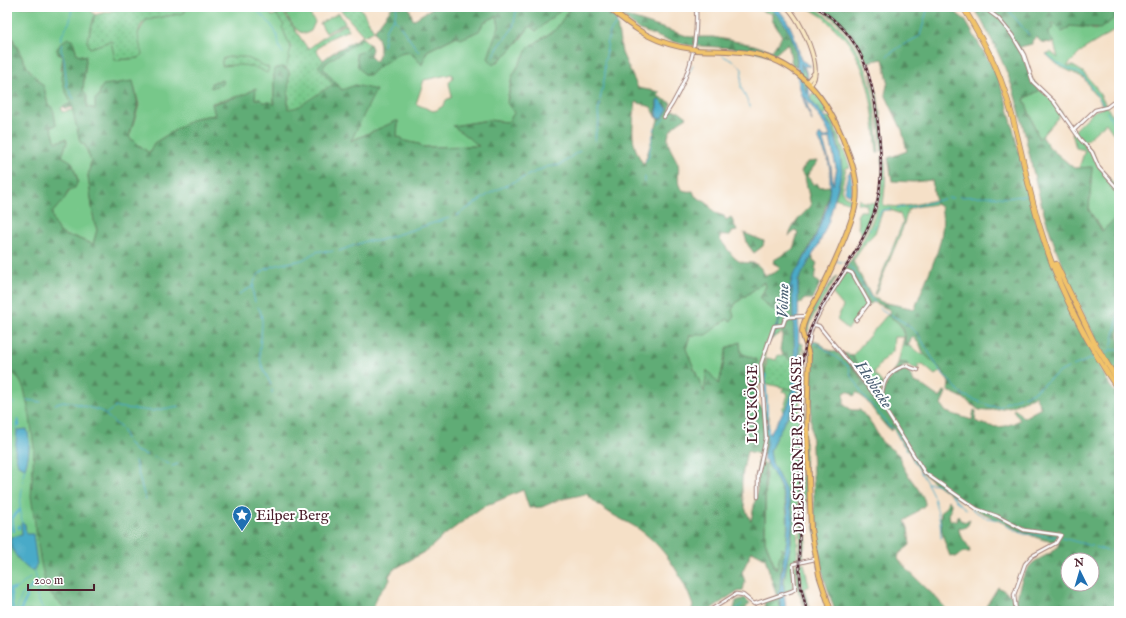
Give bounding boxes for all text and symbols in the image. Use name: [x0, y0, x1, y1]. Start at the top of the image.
water label: Volme: [774, 283, 794, 318]
street label: DELSTERNER STRASSE: [787, 356, 809, 534]
water label: Hebbecke: [849, 356, 897, 413]
street label: LÜCKÖGE: [743, 365, 762, 443]
place icon: Eilper Berg: [231, 504, 253, 532]
place label: Eilper Berg: [256, 506, 330, 525]
north arrow: [1060, 552, 1100, 592]
text: N: [1073, 556, 1085, 571]
scale bar: [28, 566, 94, 592]
text: 200 m: [34, 573, 63, 588]

